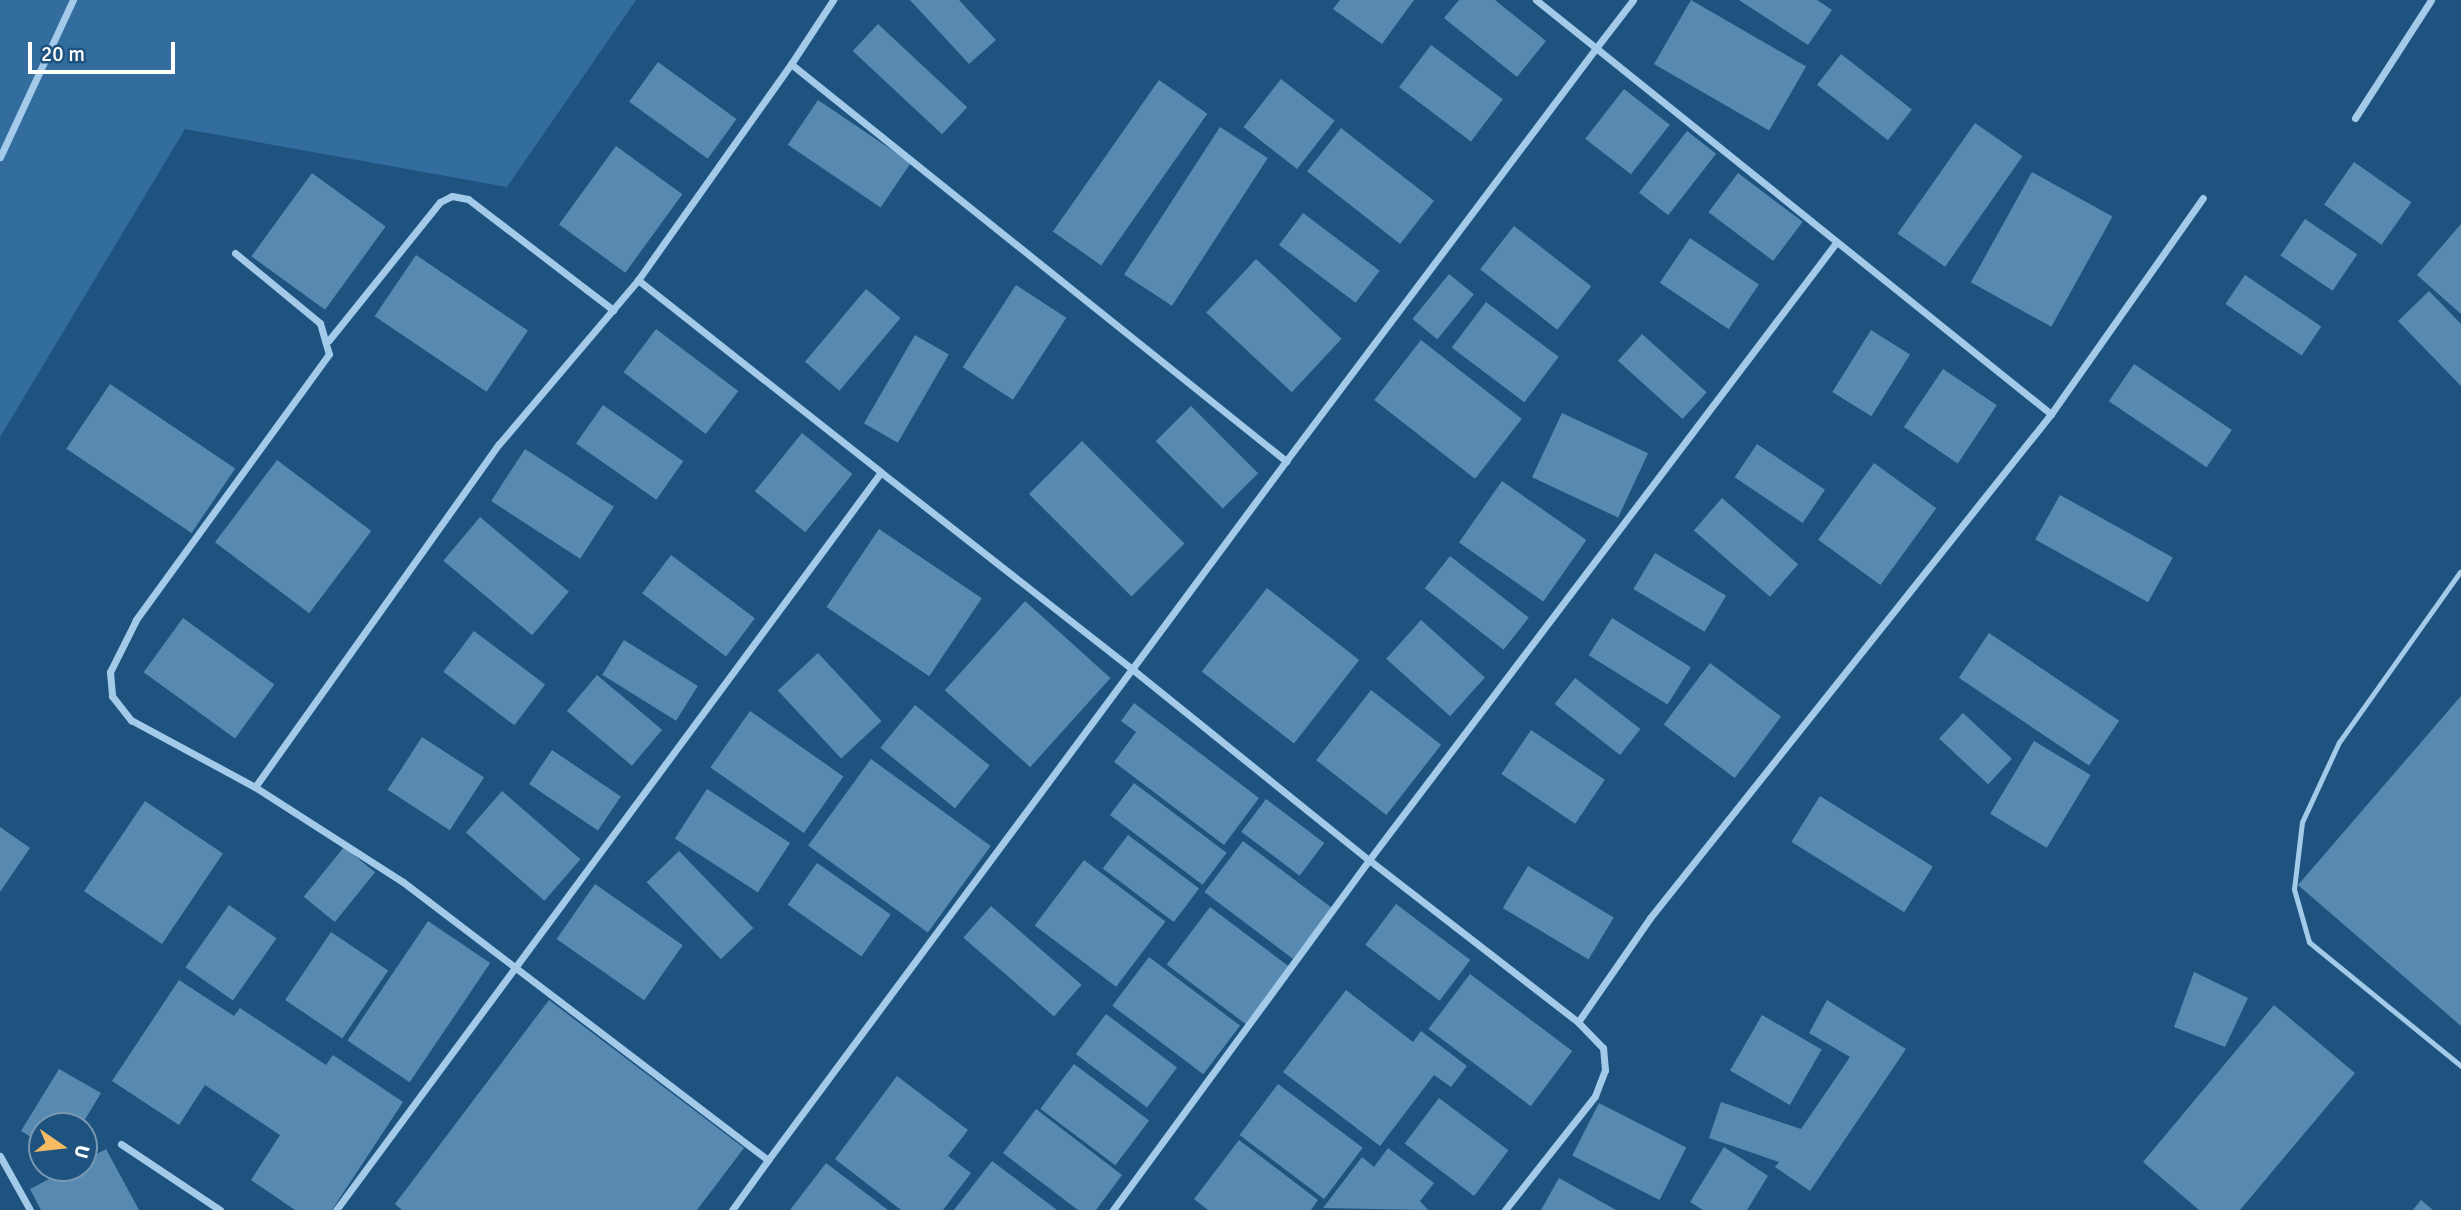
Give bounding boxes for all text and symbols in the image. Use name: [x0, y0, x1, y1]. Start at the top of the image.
scale bar: [32, 28, 178, 72]
text: 20 m: [41, 41, 85, 67]
north arrow: [28, 1112, 98, 1182]
text: U: [68, 1142, 95, 1161]

